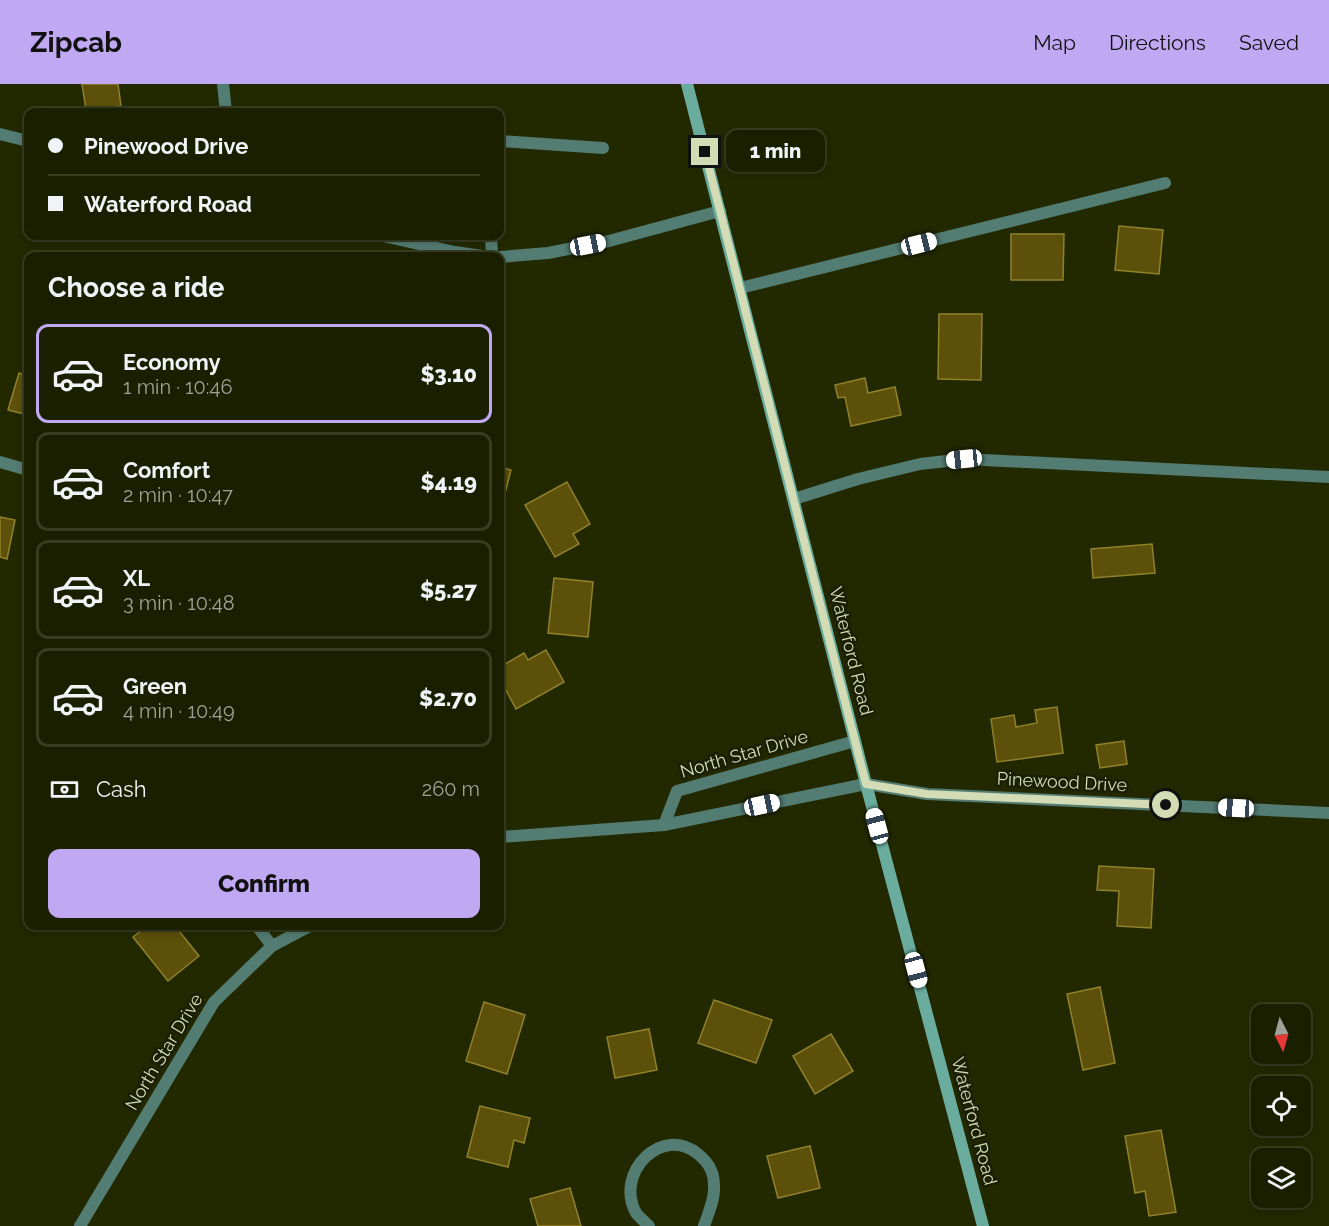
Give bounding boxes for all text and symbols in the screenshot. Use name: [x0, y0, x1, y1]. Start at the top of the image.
text: Zipcab: [30, 26, 122, 59]
text: Map: [1033, 30, 1076, 55]
text: Directions: [1109, 30, 1206, 55]
text: Saved: [1239, 30, 1299, 55]
callout: 1 min: [726, 131, 825, 173]
text: Pinewood Drive: [84, 133, 248, 159]
route end: [691, 138, 718, 165]
text: 1 min: [750, 139, 801, 163]
text: Waterford Road: [84, 191, 252, 217]
car: [899, 231, 939, 257]
car: [569, 233, 607, 257]
text: Choose a ride: [48, 272, 224, 303]
icon: car: [51, 347, 105, 401]
text: Economy: [123, 349, 221, 375]
text: $3.10: [420, 361, 477, 387]
text: 1 min · 10:46: [123, 375, 233, 399]
car: [945, 448, 983, 470]
icon: car: [51, 455, 105, 509]
text: Comfort: [123, 457, 210, 483]
text: $4.19: [421, 469, 477, 495]
text: 2 min · 10:47: [123, 483, 233, 507]
icon: car: [51, 563, 105, 617]
text: XL: [123, 565, 150, 591]
text: $5.27: [420, 577, 477, 603]
street label: Waterford Road: [825, 584, 878, 717]
text: 3 min · 10:48: [123, 591, 235, 615]
icon: car: [51, 671, 105, 725]
text: Green: [123, 673, 187, 699]
text: $2.70: [419, 685, 477, 711]
text: 4 min · 10:49: [123, 699, 235, 723]
street label: North Star Drive: [678, 725, 811, 782]
street label: Pinewood Drive: [996, 768, 1128, 795]
icon: cash: [48, 773, 81, 806]
text: Cash: [96, 776, 147, 802]
text: 260 m: [422, 777, 480, 801]
route start: [1152, 791, 1179, 818]
car: [743, 792, 781, 818]
car: [1218, 798, 1254, 818]
car: [864, 806, 890, 846]
button: Confirm: [48, 849, 480, 918]
car: [903, 950, 929, 990]
street label: North Star Drive: [121, 989, 207, 1114]
north arrow: [1251, 1004, 1311, 1064]
map controls: [1251, 1004, 1311, 1208]
street label: Waterford Road: [947, 1055, 1002, 1187]
button: locate: [1251, 1076, 1311, 1136]
button: layers: [1251, 1148, 1311, 1208]

